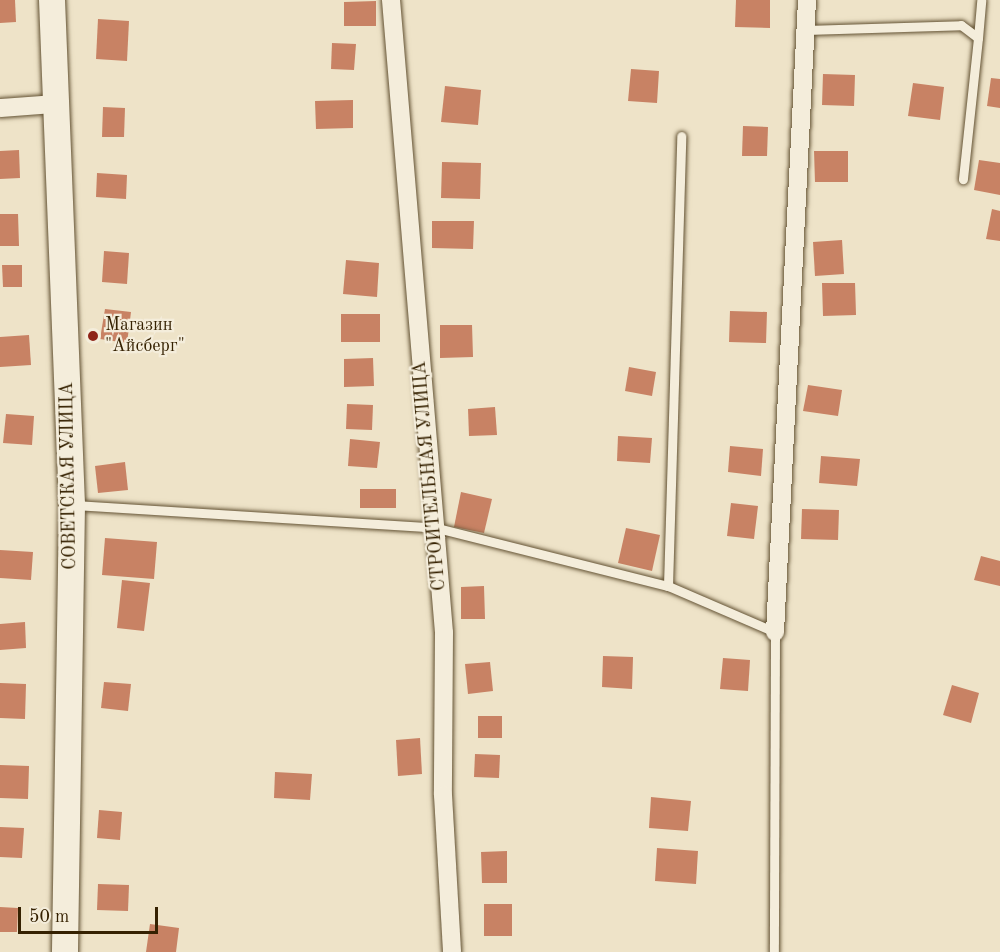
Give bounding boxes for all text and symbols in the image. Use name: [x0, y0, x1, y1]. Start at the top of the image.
place label: Магазин "Айсберг": [105, 315, 185, 358]
marker: Магазин "Айсберг": [86, 329, 100, 343]
street label: СТРОИТЕЛЬНАЯ УЛИЦА: [409, 360, 451, 592]
street label: СОВЕТСКАЯ УЛИЦА: [57, 382, 81, 570]
scale bar: [21, 895, 160, 933]
text: 50 m: [29, 908, 69, 926]

